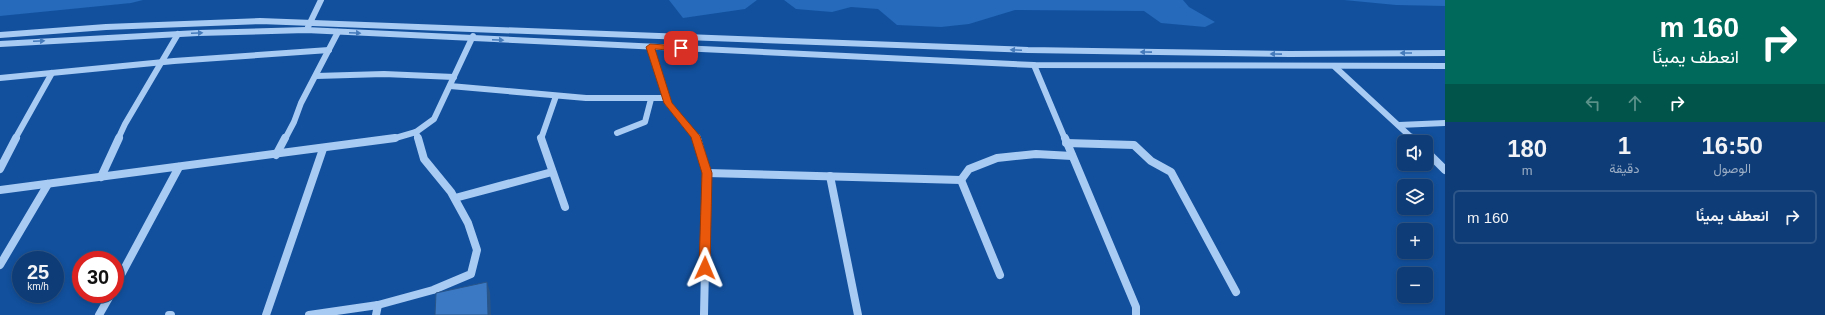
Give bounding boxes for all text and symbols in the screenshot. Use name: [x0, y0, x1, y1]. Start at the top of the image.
text: 160 m: [1660, 12, 1739, 43]
icon: right: [1753, 16, 1805, 68]
one-way arrow: [191, 29, 203, 36]
one-way arrow: [349, 29, 361, 36]
pin: [664, 31, 698, 65]
one-way arrow: [33, 37, 45, 44]
one-way arrow: [492, 37, 505, 43]
icon: arrive: [670, 37, 692, 59]
one-way arrow: [1009, 47, 1022, 53]
text: انعطف يمينًا: [1652, 47, 1739, 67]
one-way arrow: [1139, 49, 1152, 55]
one-way arrow: [1270, 50, 1282, 57]
one-way arrow: [1399, 50, 1412, 56]
icon: left: [1582, 92, 1604, 114]
icon: ahead: [1624, 92, 1646, 114]
icon: right: [1666, 92, 1688, 114]
text: 1: [1618, 132, 1631, 159]
text: 16:50: [1702, 132, 1763, 159]
map controls: [1397, 135, 1433, 303]
button: sound: [1397, 135, 1433, 171]
text: 180: [1507, 135, 1547, 162]
text: دقيقة: [1609, 161, 1639, 176]
text: الوصول: [1713, 161, 1751, 176]
text: m: [1522, 163, 1533, 178]
button: layers: [1397, 179, 1433, 215]
icon: right: [1781, 206, 1803, 228]
text: انعطف يمينًا: [1696, 207, 1769, 224]
text: 160 m: [1467, 209, 1509, 226]
button: +: [1397, 223, 1433, 259]
position arrow: [684, 247, 726, 289]
speed limit sign: 30: [72, 251, 124, 303]
text: 25: [27, 261, 49, 283]
button: −: [1397, 267, 1433, 303]
text: km/h: [27, 281, 49, 292]

